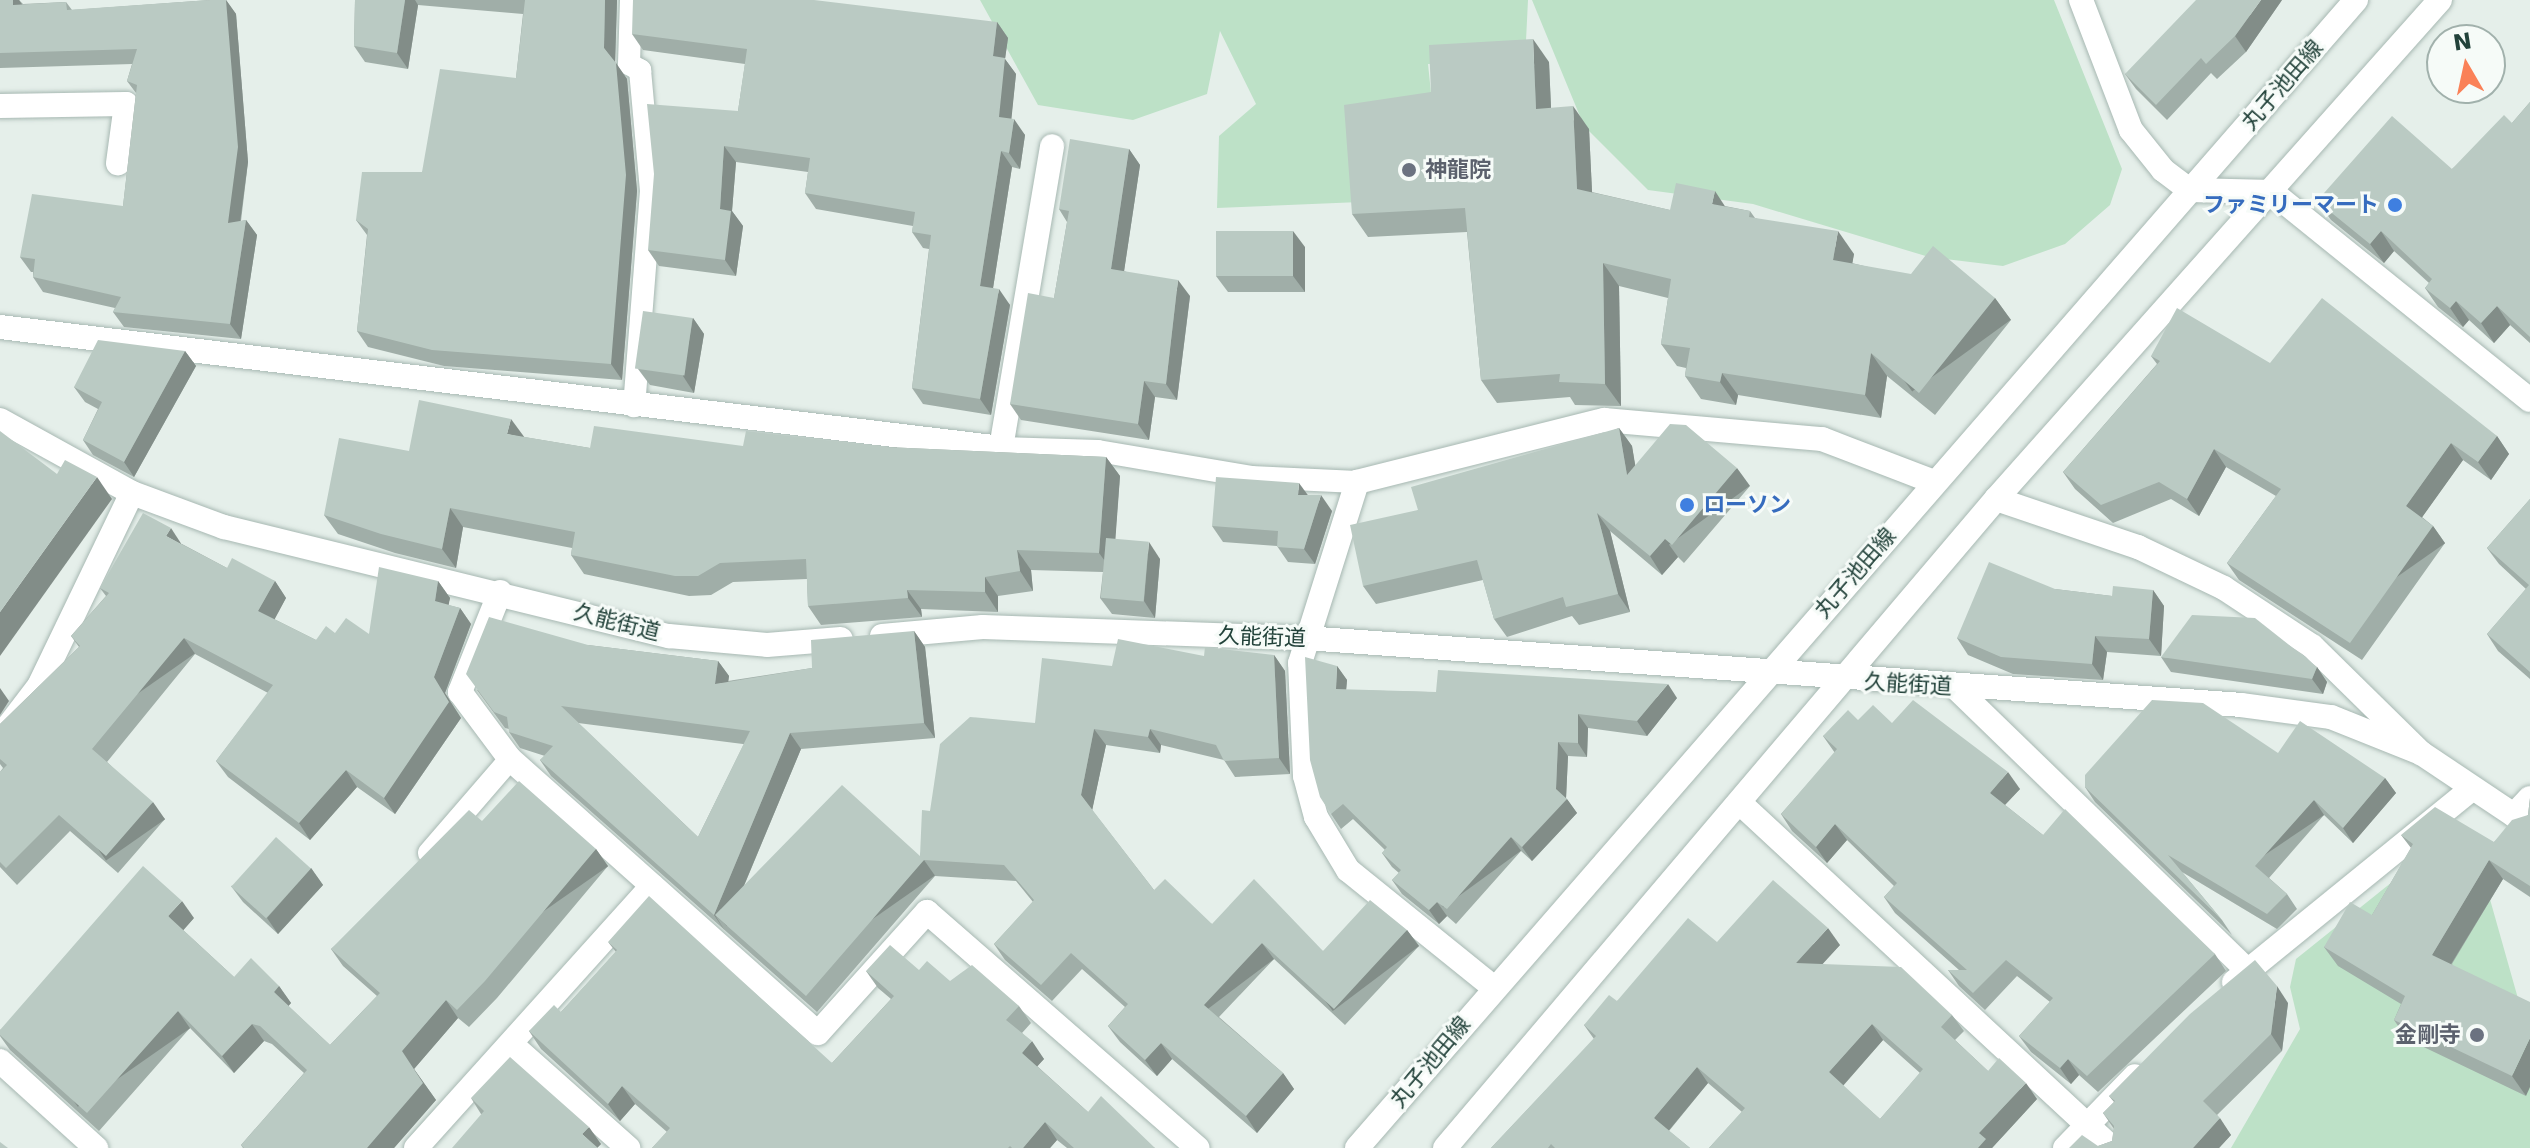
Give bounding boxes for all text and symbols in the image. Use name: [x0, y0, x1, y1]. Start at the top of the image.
north arrow: [2426, 24, 2506, 104]
text: N: [2451, 28, 2474, 56]
street label: 丸子池田線: [2236, 35, 2328, 135]
place label: 神龍院: [1425, 157, 1491, 183]
marker: 神龍院: [1400, 161, 1418, 179]
place label: ファミリーマート: [2203, 192, 2379, 218]
marker: ファミリーマート: [2386, 196, 2404, 214]
place label: ローソン: [1703, 492, 1791, 518]
marker: ローソン: [1678, 496, 1696, 514]
street label: 丸子池田線: [1809, 523, 1901, 623]
street label: 久能街道: [571, 599, 663, 645]
street label: 久能街道: [1218, 622, 1306, 652]
street label: 久能街道: [1863, 669, 1953, 699]
street label: 丸子池田線: [1385, 1011, 1475, 1113]
place label: 金剛寺: [2395, 1022, 2461, 1048]
marker: 金剛寺: [2468, 1026, 2486, 1044]

